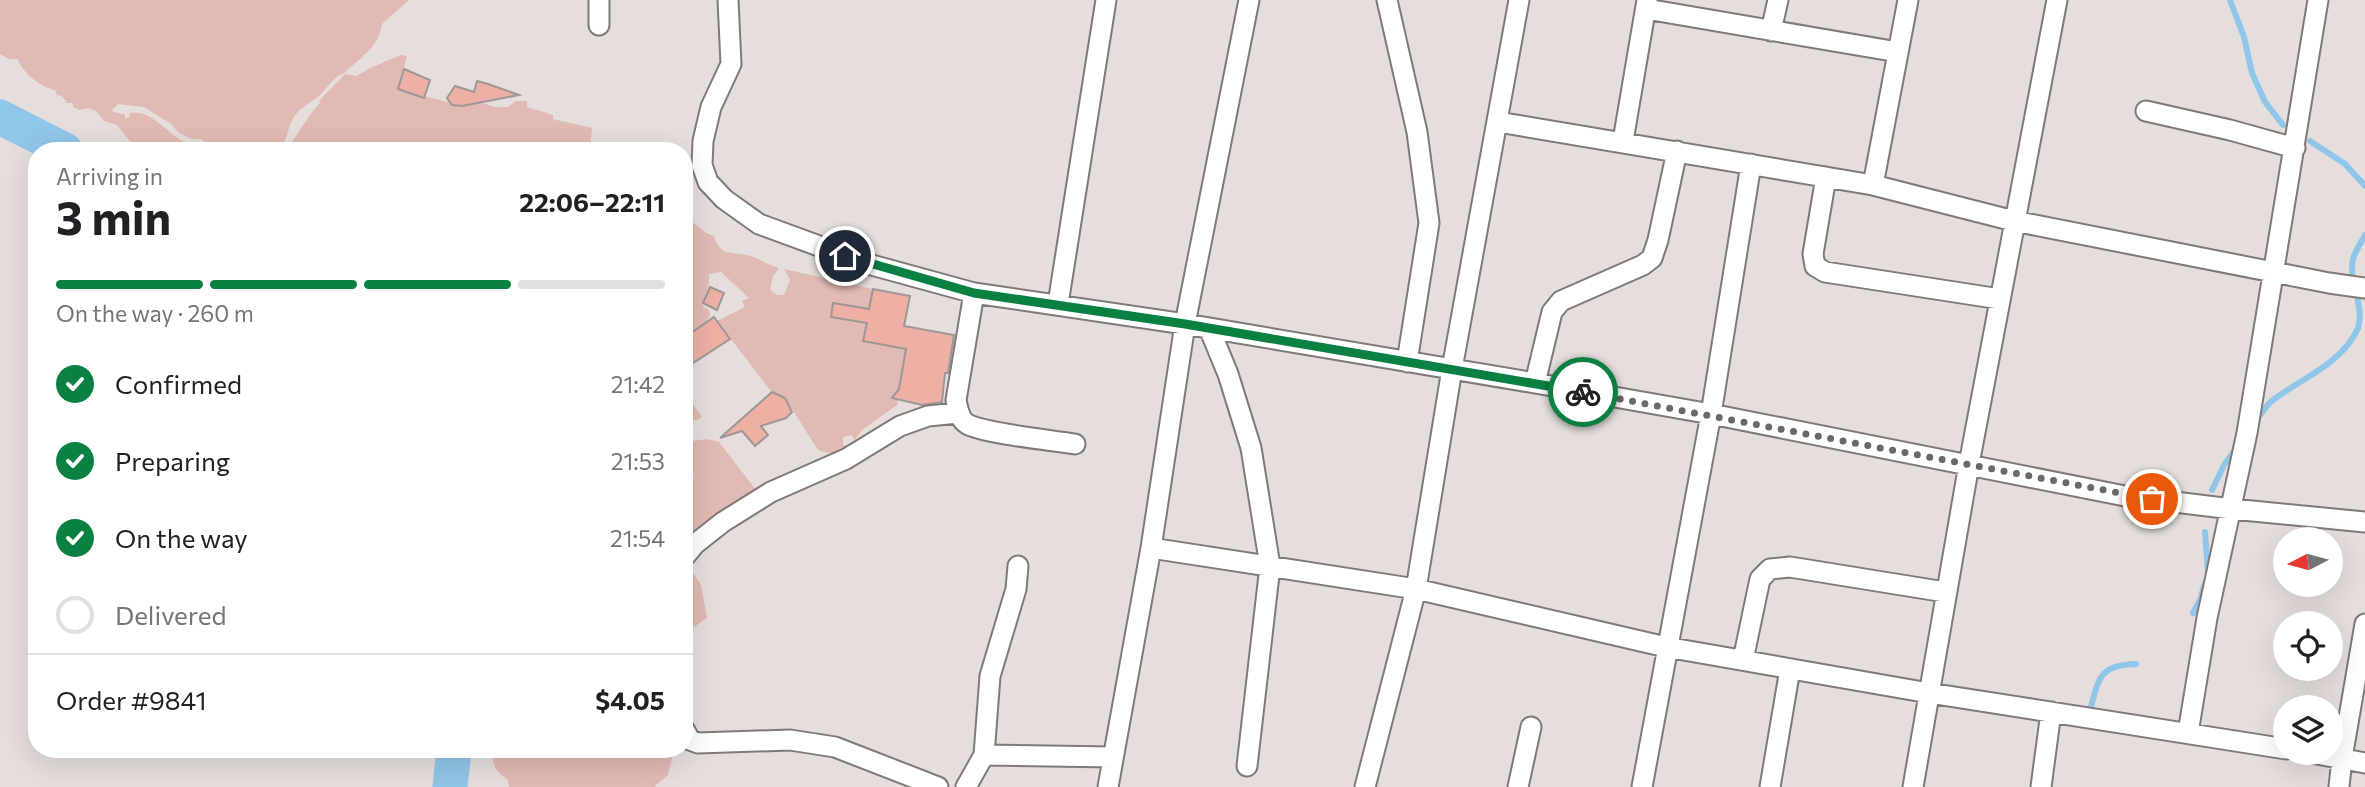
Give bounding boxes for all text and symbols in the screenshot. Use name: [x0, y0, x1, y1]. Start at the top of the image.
text: Arriving in: [56, 162, 163, 190]
text: 22:06–22:11: [519, 186, 665, 217]
text: 3 min: [56, 188, 171, 244]
pin: [815, 226, 875, 286]
icon: home: [826, 237, 864, 275]
text: On the way · 260 m: [56, 299, 254, 327]
courier: [1548, 357, 1618, 427]
icon: check: [56, 365, 94, 403]
text: Confirmed: [115, 368, 242, 399]
text: 21:42: [611, 370, 665, 398]
icon: bike: [1564, 373, 1602, 411]
icon: check: [56, 442, 94, 480]
text: Preparing: [115, 445, 230, 476]
text: 21:53: [611, 447, 665, 475]
pin: [2122, 469, 2182, 529]
icon: bag: [2133, 480, 2171, 518]
icon: check: [56, 519, 94, 557]
text: On the way: [115, 522, 248, 553]
text: 21:54: [610, 524, 665, 552]
north arrow: [2273, 527, 2343, 597]
map controls: [2273, 527, 2343, 765]
text: Delivered: [115, 599, 226, 630]
button: locate: [2273, 611, 2343, 681]
text: Order #9841: [56, 684, 207, 715]
text: $4.05: [595, 684, 665, 715]
button: layers: [2273, 695, 2343, 765]

